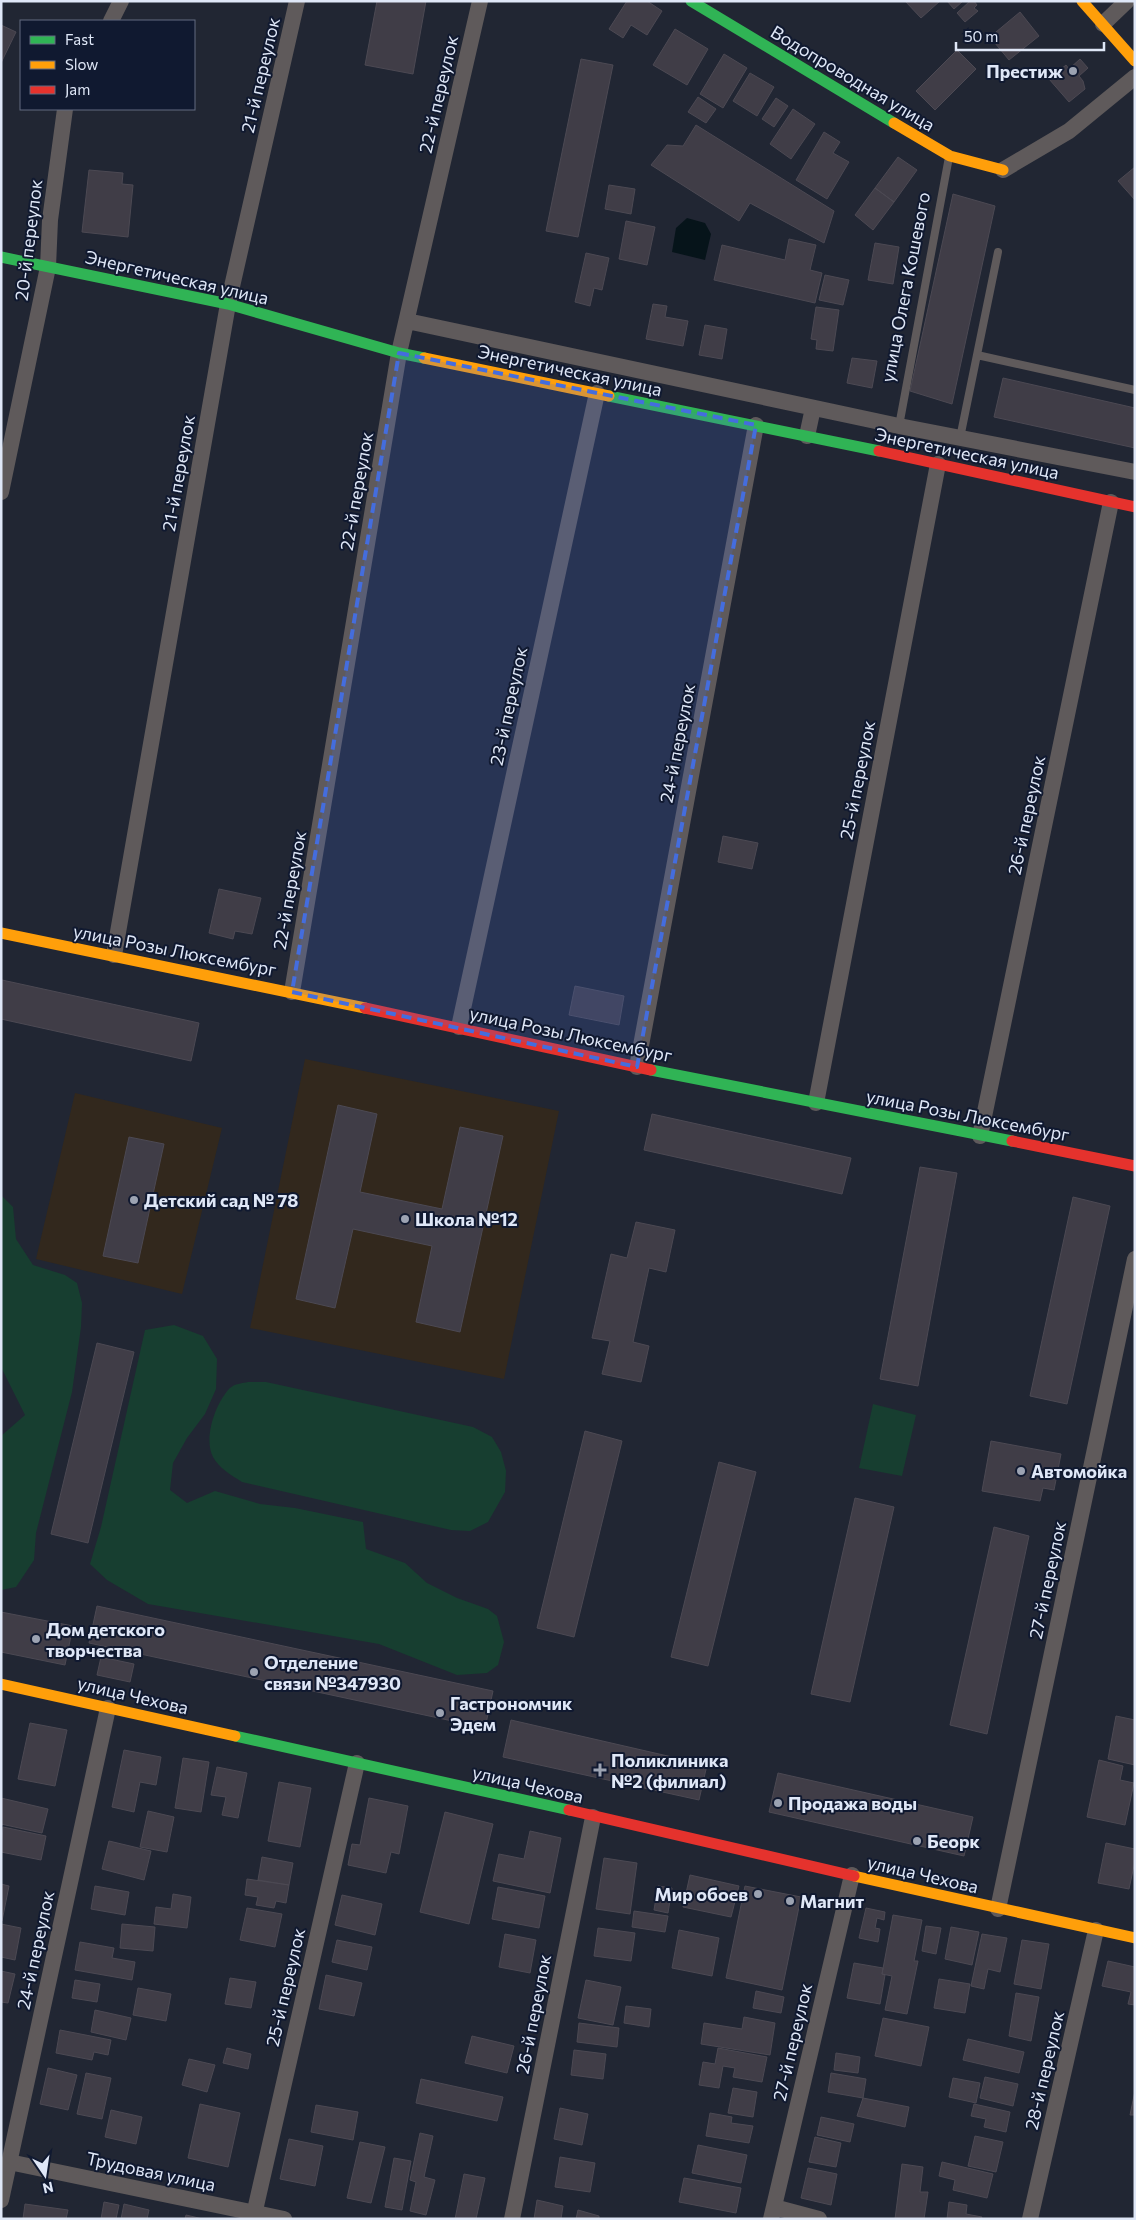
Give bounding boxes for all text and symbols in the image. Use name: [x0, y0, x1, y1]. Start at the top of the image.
street label: 21-й переулок: [236, 15, 284, 135]
legend: [20, 20, 195, 110]
street label: Водопроводная улица: [767, 20, 939, 136]
scale bar: [956, 20, 1104, 52]
text: 50 m: [964, 27, 998, 45]
text: Fast: [65, 30, 94, 48]
street label: 22-й переулок: [414, 33, 462, 155]
text: Slow: [65, 55, 98, 73]
place label: Престиж: [986, 60, 1064, 82]
marker: Престиж: [1067, 65, 1079, 77]
text: Jam: [65, 80, 90, 98]
street label: 20-й переулок: [10, 178, 46, 302]
street label: улица Олега Кошевого: [876, 190, 934, 384]
street label: Энергетическая улица: [83, 245, 271, 309]
street label: Энергетическая улица: [476, 340, 664, 400]
street label: 21-й переулок: [157, 413, 199, 533]
street label: Энергетическая улица: [873, 423, 1061, 483]
street label: 22-й переулок: [335, 429, 377, 552]
street label: 23-й переулок: [485, 644, 531, 767]
street label: 24-й переулок: [655, 681, 699, 804]
street label: 25-й переулок: [835, 718, 879, 841]
street label: 26-й переулок: [1003, 753, 1049, 877]
street label: 22-й переулок: [268, 828, 310, 951]
street label: улица Розы Люксембург: [71, 919, 279, 981]
street label: улица Розы Люксембург: [468, 1002, 674, 1066]
street label: улица Розы Люксембург: [864, 1084, 1072, 1146]
place label: Детский сад № 78: [144, 1189, 298, 1211]
marker: Детский сад № 78: [128, 1194, 140, 1206]
place label: Школа №12: [415, 1208, 518, 1230]
marker: Школа №12: [399, 1213, 411, 1225]
place label: Автомойка: [1031, 1460, 1127, 1482]
marker: Автомойка: [1015, 1465, 1027, 1477]
street label: 27-й переулок: [1024, 1519, 1070, 1641]
place label: Дом детского творчества: [46, 1618, 165, 1661]
marker: Дом детского творчества: [30, 1633, 42, 1645]
place label: Отделение связи №347930: [264, 1651, 401, 1694]
marker: Отделение связи №347930: [248, 1666, 260, 1678]
street label: улица Чехова: [75, 1672, 191, 1718]
place label: Гастрономчик Эдем: [450, 1692, 573, 1735]
marker: Гастрономчик Эдем: [434, 1707, 446, 1719]
place label: Поликлиника №2 (филиал): [611, 1749, 728, 1792]
street label: улица Чехова: [470, 1761, 586, 1807]
marker: Поликлиника №2 (филиал): [593, 1763, 607, 1777]
place label: Продажа воды: [788, 1792, 917, 1814]
marker: Продажа воды: [772, 1797, 784, 1809]
place label: Беорк: [927, 1830, 981, 1852]
marker: Беорк: [911, 1835, 923, 1847]
street label: улица Чехова: [865, 1851, 981, 1897]
place label: Мир обоев: [654, 1883, 748, 1905]
street label: 24-й переулок: [12, 1888, 58, 2011]
marker: Мир обоев: [752, 1888, 764, 1900]
place label: Магнит: [800, 1890, 864, 1912]
marker: Магнит: [784, 1895, 796, 1907]
street label: 25-й переулок: [261, 1925, 309, 2048]
street label: 26-й переулок: [511, 1952, 555, 2076]
street label: 27-й переулок: [768, 1981, 816, 2103]
street label: 28-й переулок: [1020, 2008, 1068, 2132]
street label: Трудовая улица: [84, 2147, 218, 2195]
north arrow: [20, 2150, 70, 2200]
text: N: [41, 2179, 55, 2198]

